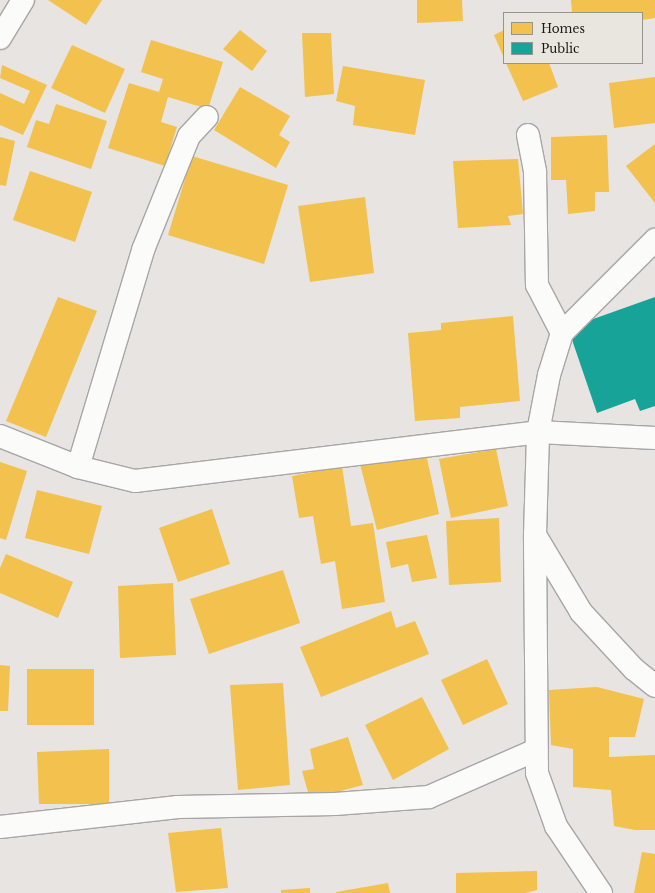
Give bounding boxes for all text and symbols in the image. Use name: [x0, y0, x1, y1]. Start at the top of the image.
legend: [503, 12, 643, 64]
text: Homes: [541, 21, 585, 36]
text: Public: [541, 41, 580, 56]

